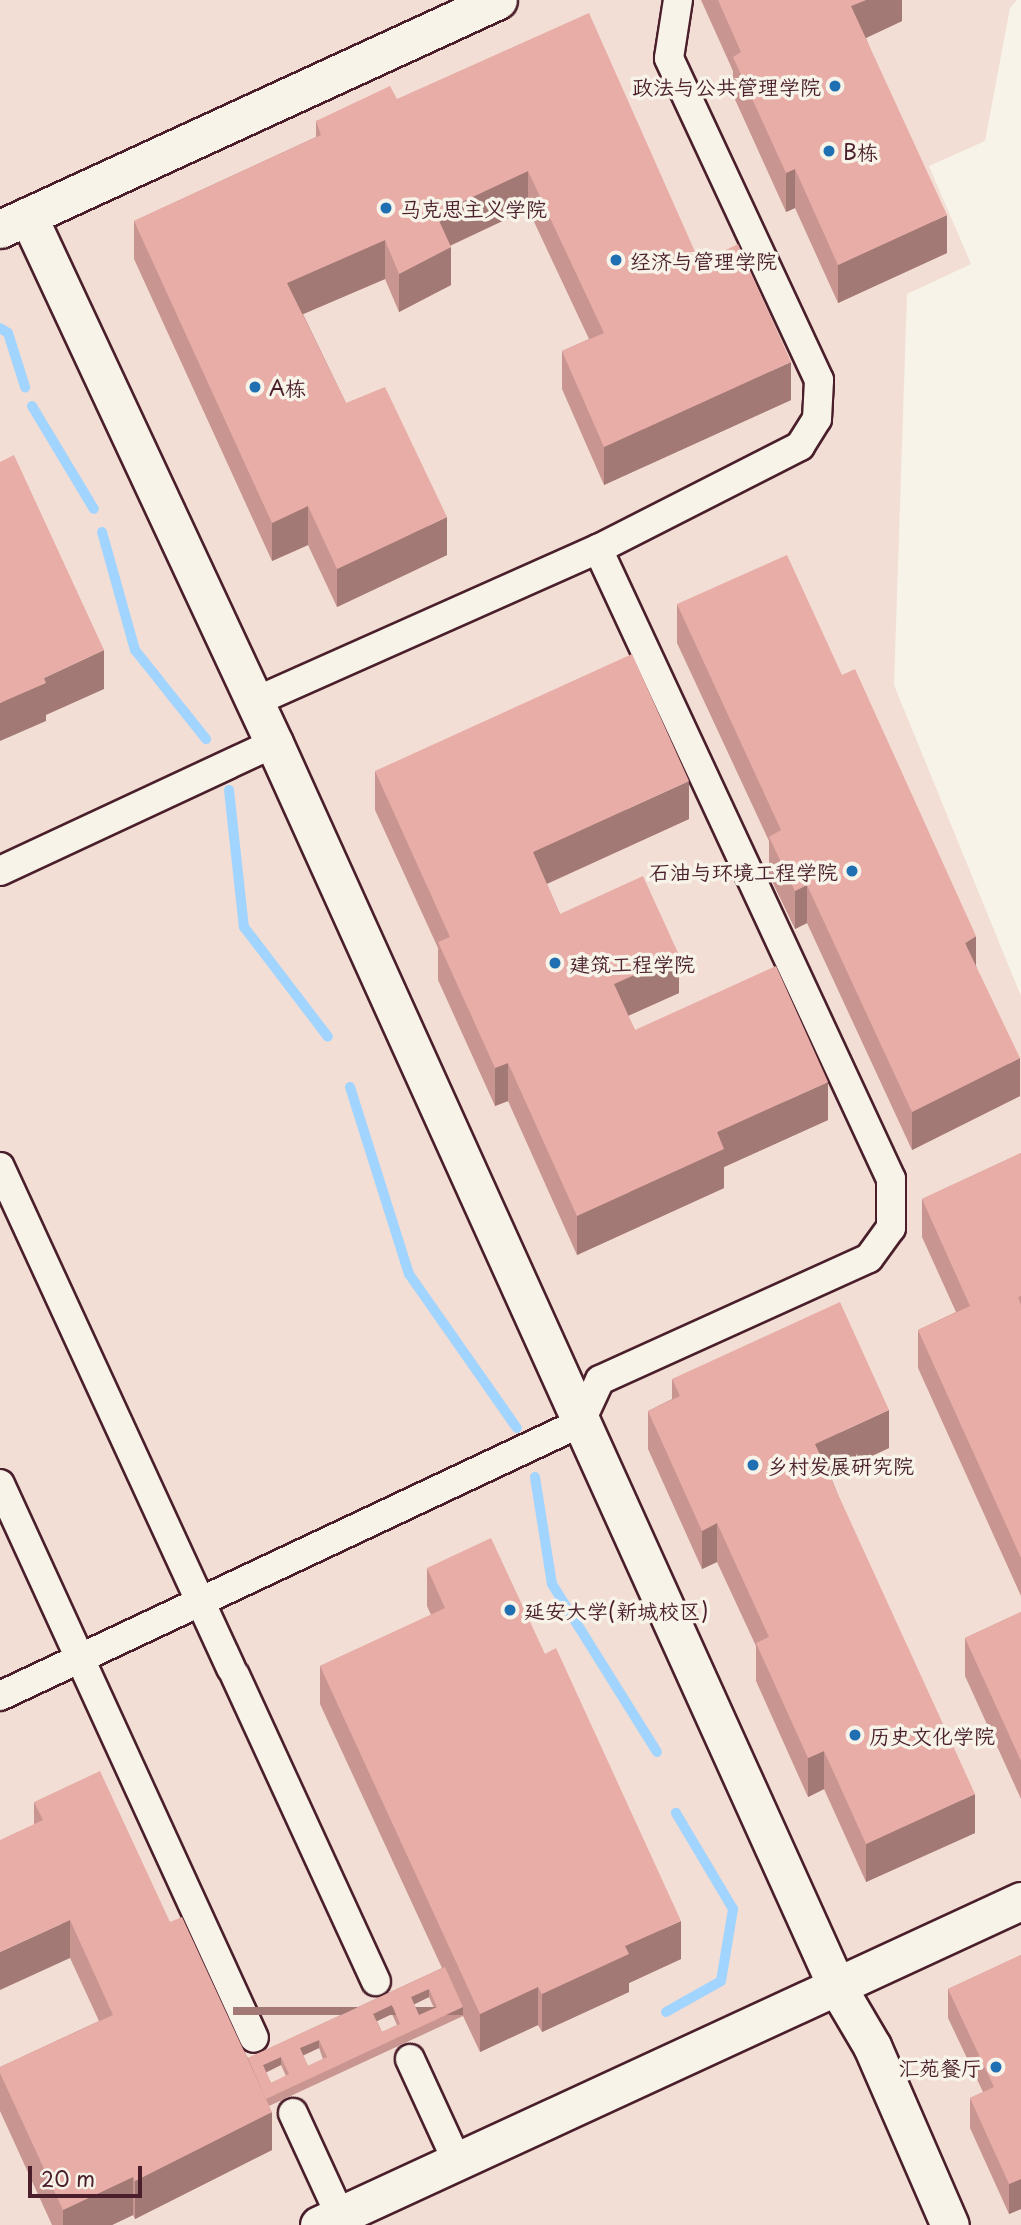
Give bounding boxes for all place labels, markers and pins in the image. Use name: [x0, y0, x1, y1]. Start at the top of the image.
place label: 政法与公共管理学院: [632, 73, 821, 99]
marker: 政法与公共管理学院: [827, 78, 843, 94]
place label: B栋: [843, 138, 878, 164]
marker: B栋: [821, 143, 837, 159]
place label: 马克思主义学院: [400, 195, 547, 221]
marker: 马克思主义学院: [378, 200, 394, 216]
place label: 经济与管理学院: [630, 247, 777, 273]
marker: 经济与管理学院: [608, 252, 624, 268]
place label: A栋: [269, 374, 306, 400]
marker: A栋: [247, 379, 263, 395]
place label: 石油与环境工程学院: [649, 858, 838, 884]
marker: 石油与环境工程学院: [844, 863, 860, 879]
place label: 建筑工程学院: [569, 950, 695, 976]
marker: 建筑工程学院: [547, 955, 563, 971]
place label: 乡村发展研究院: [767, 1452, 914, 1478]
marker: 乡村发展研究院: [745, 1457, 761, 1473]
place label: 延安大学(新城校区): [524, 1597, 709, 1623]
marker: 延安大学(新城校区): [502, 1602, 518, 1618]
place label: 历史文化学院: [869, 1722, 995, 1748]
marker: 历史文化学院: [847, 1727, 863, 1743]
place label: 汇苑餐厅: [898, 2054, 982, 2080]
marker: 汇苑餐厅: [988, 2059, 1004, 2075]

